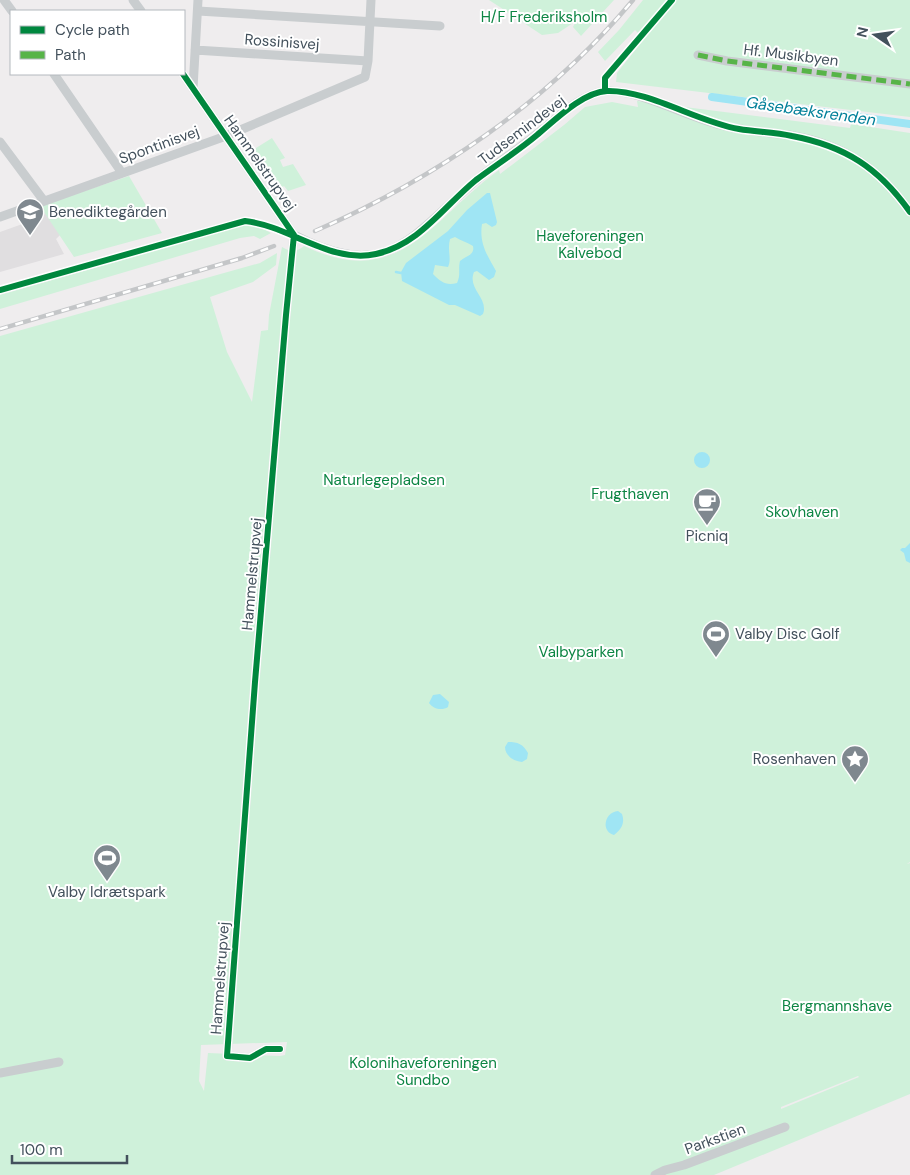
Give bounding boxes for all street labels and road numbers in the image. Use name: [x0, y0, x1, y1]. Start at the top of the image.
street label: Rossinisvej: [244, 29, 320, 55]
street label: Hf. Musikbyen: [742, 39, 840, 71]
street label: Tudsemindevej: [474, 91, 570, 169]
street label: Hammelstrupvej: [219, 111, 301, 215]
street label: Spontinisvej: [116, 121, 202, 169]
street label: Hammelstrupvej: [237, 517, 267, 631]
street label: Hammelstrupvej: [206, 921, 234, 1035]
street label: Parkstien: [682, 1119, 748, 1159]

